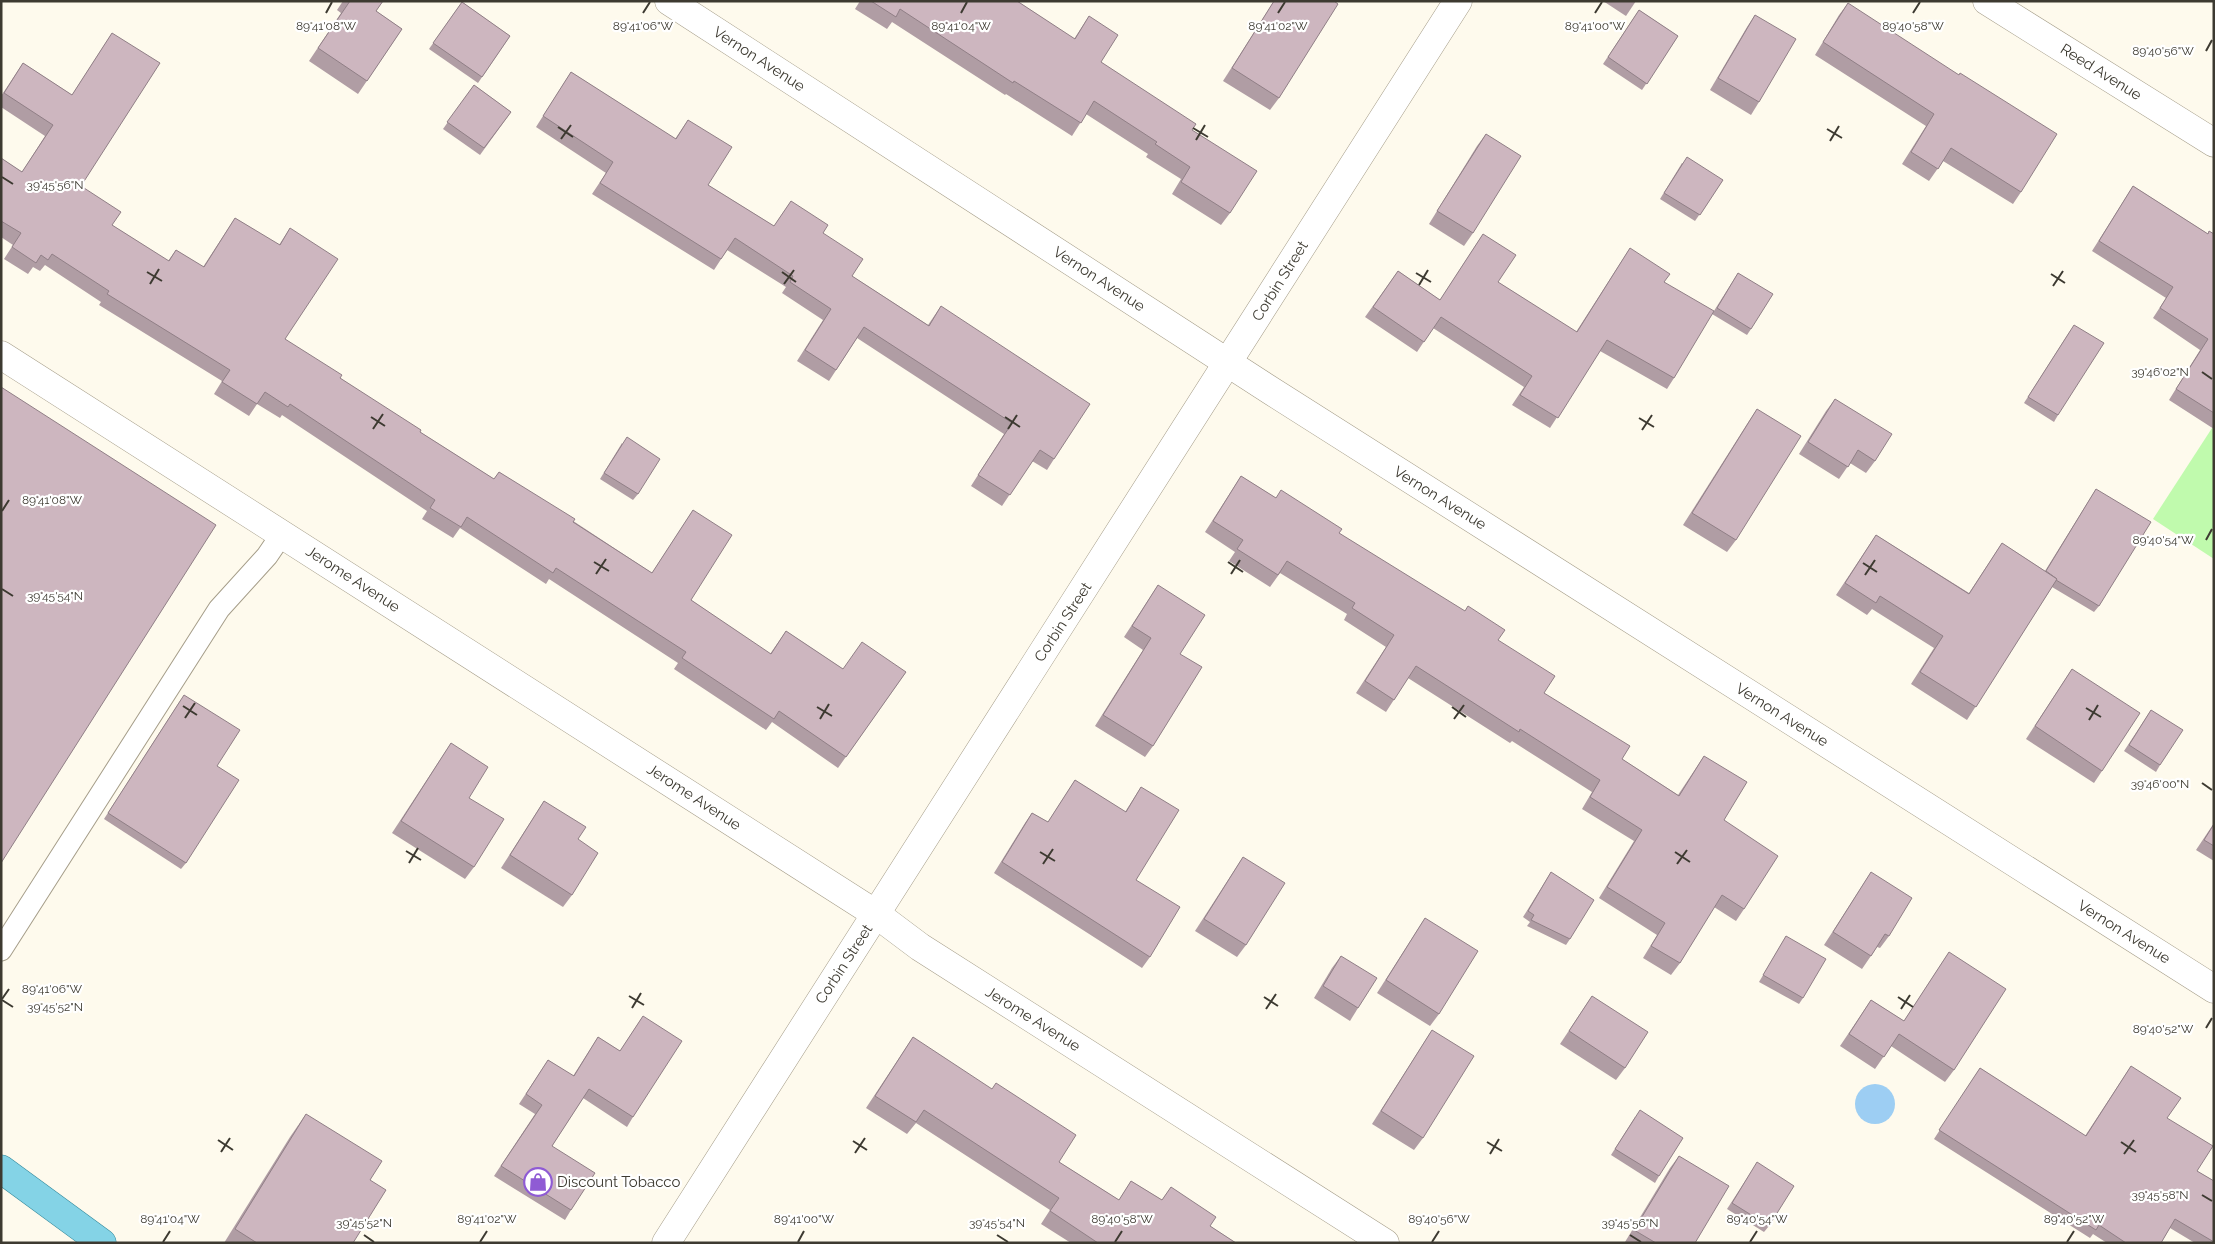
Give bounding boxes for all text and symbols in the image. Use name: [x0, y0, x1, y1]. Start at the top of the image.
text: 89°41'08"W: [296, 19, 357, 33]
text: 89°41'06"W: [613, 19, 674, 33]
text: 89°41'04"W: [931, 19, 991, 33]
text: 89°41'02"W: [1248, 19, 1308, 33]
text: 89°41'00"W: [1565, 19, 1626, 33]
text: 89°40'58"W: [1882, 19, 1944, 33]
street label: Vernon Avenue: [710, 23, 808, 95]
street label: Reed Avenue: [2057, 40, 2145, 104]
text: 89°40'56"W: [2132, 44, 2194, 58]
text: 39°45'56"N: [27, 178, 83, 192]
street label: Corbin Street: [1248, 238, 1312, 324]
street label: Vernon Avenue: [1050, 243, 1148, 315]
text: 39°46'02"N: [2131, 365, 2189, 379]
street label: Vernon Avenue: [1390, 462, 1490, 534]
text: 89°41'08"W: [22, 493, 83, 507]
text: 89°40'54"W: [2133, 533, 2194, 547]
street label: Jerome Avenue: [303, 542, 404, 616]
street label: Corbin Street: [1031, 579, 1095, 665]
text: 39°45'54"N: [27, 589, 83, 603]
street label: Vernon Avenue: [1732, 679, 1832, 751]
street label: Jerome Avenue: [644, 760, 745, 834]
text: 39°46'00"N: [2131, 777, 2189, 791]
street label: Vernon Avenue: [2074, 896, 2174, 968]
street label: Corbin Street: [812, 921, 876, 1007]
text: 89°41'06"W: [22, 982, 83, 996]
street label: Jerome Avenue: [982, 983, 1084, 1055]
text: 39°45'52"N: [27, 1000, 83, 1014]
text: 89°40'52"W: [2133, 1022, 2194, 1036]
shop icon: Discount Tobacco: [523, 1167, 553, 1197]
place label: Discount Tobacco: [557, 1173, 680, 1191]
text: 39°45'58"N: [2132, 1188, 2188, 1202]
text: 89°41'04"W: [140, 1212, 200, 1226]
text: 89°41'02"W: [457, 1212, 517, 1226]
text: 89°41'00"W: [774, 1212, 835, 1226]
text: 89°40'58"W: [1091, 1212, 1153, 1226]
text: 89°40'56"W: [1408, 1212, 1470, 1226]
text: 89°40'54"W: [1727, 1212, 1788, 1226]
text: 89°40'52"W: [2044, 1212, 2105, 1226]
text: 39°45'52"N: [336, 1216, 392, 1230]
text: 39°45'54"N: [969, 1216, 1025, 1230]
text: 39°45'56"N: [1602, 1216, 1658, 1230]

